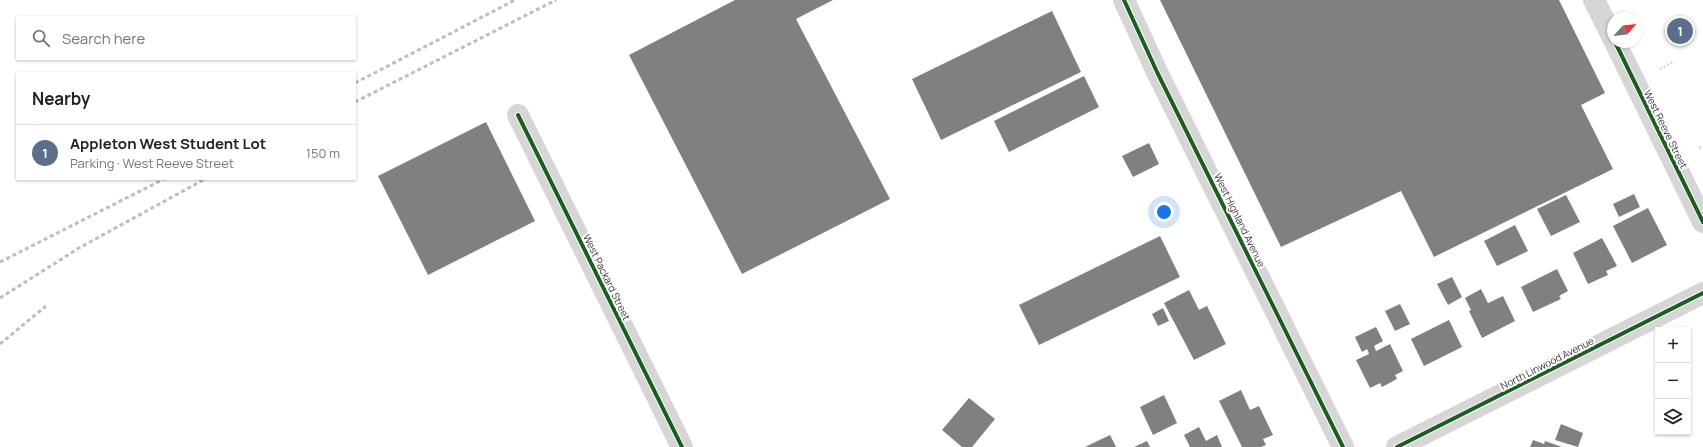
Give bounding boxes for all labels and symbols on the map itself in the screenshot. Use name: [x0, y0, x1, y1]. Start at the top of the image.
north arrow: [1607, 12, 1643, 48]
pin: 1: [1667, 16, 1693, 46]
street label: West Reeve Street: [1641, 87, 1691, 171]
street label: West Highland Avenue: [1211, 171, 1269, 269]
your location: [1154, 202, 1174, 222]
street label: West Packard Street: [580, 232, 634, 322]
street label: North Linwood Avenue: [1498, 333, 1596, 393]

